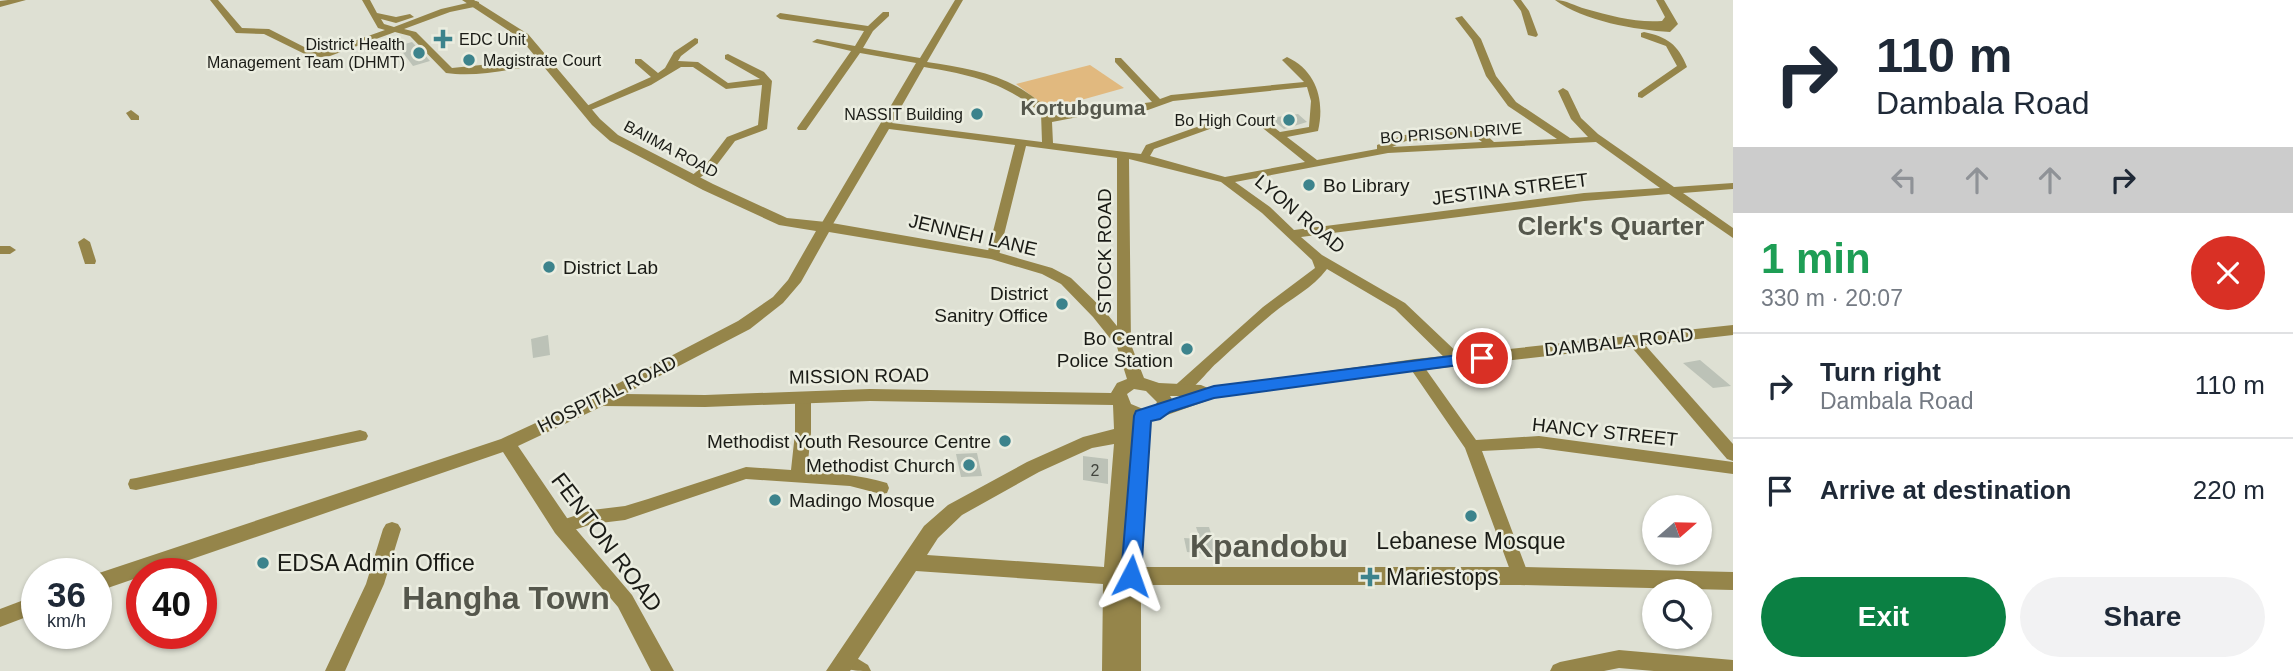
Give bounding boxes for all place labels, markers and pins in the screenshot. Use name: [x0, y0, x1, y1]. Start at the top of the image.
marker: EDC Unit: [433, 29, 453, 49]
place label: EDC Unit: [459, 31, 526, 48]
place label: District Health Management Team (DHMT): [207, 36, 405, 71]
marker: District Health Management Team (DHMT): [411, 45, 427, 61]
marker: Magistrate Court: [461, 52, 477, 68]
place label: Magistrate Court: [483, 52, 602, 69]
place label: NASSIT Building: [844, 106, 963, 123]
marker: NASSIT Building: [969, 106, 985, 122]
place label: Bo High Court: [1175, 112, 1276, 129]
marker: Bo High Court: [1281, 112, 1297, 128]
place label: Bo Library: [1323, 175, 1410, 196]
marker: Bo Library: [1301, 177, 1317, 193]
place label: District Lab: [563, 257, 658, 278]
marker: District Lab: [541, 259, 557, 275]
place label: District Sanitry Office: [934, 283, 1049, 326]
marker: District Sanitry Office: [1054, 296, 1070, 312]
place label: Bo Central Police Station: [1057, 328, 1173, 371]
pin: [1452, 328, 1512, 388]
marker: Bo Central Police Station: [1179, 341, 1195, 357]
place label: Methodist Youth Resource Centre: [707, 431, 991, 452]
marker: Methodist Youth Resource Centre: [997, 433, 1013, 449]
place label: Methodist Church: [806, 455, 955, 476]
marker: Methodist Church: [961, 457, 977, 473]
place label: Madingo Mosque: [789, 490, 935, 511]
marker: Madingo Mosque: [767, 492, 783, 508]
marker: Lebanese Mosque: [1463, 508, 1479, 524]
place label: Lebanese Mosque: [1376, 528, 1566, 554]
place label: EDSA Admin Office: [277, 550, 475, 576]
marker: EDSA Admin Office: [255, 555, 271, 571]
place label: Mariestops: [1386, 564, 1498, 590]
marker: Mariestops: [1360, 567, 1380, 587]

